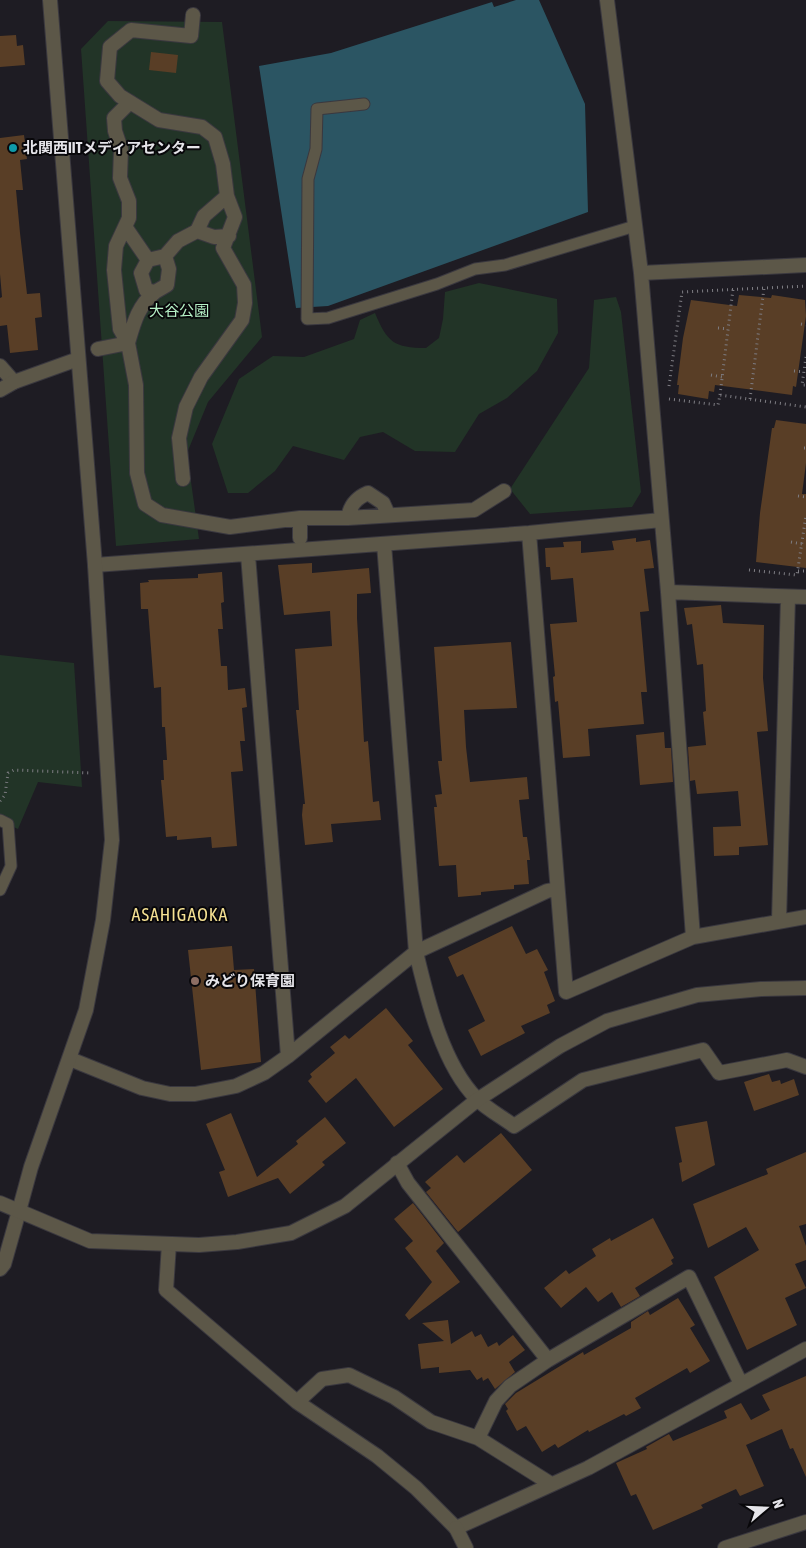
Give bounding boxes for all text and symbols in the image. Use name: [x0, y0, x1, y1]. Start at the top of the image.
place label: 北関西IITメディアセンター: [23, 139, 201, 156]
marker: 北関西IITメディアセンター: [7, 142, 19, 154]
park label: 大谷公園: [149, 302, 209, 319]
district label: ASAHIGAOKA: [132, 904, 228, 925]
place label: みどり保育園: [205, 972, 295, 989]
marker: みどり保育園: [189, 975, 201, 987]
north arrow: [741, 1483, 791, 1533]
text: N: [769, 1497, 787, 1510]

